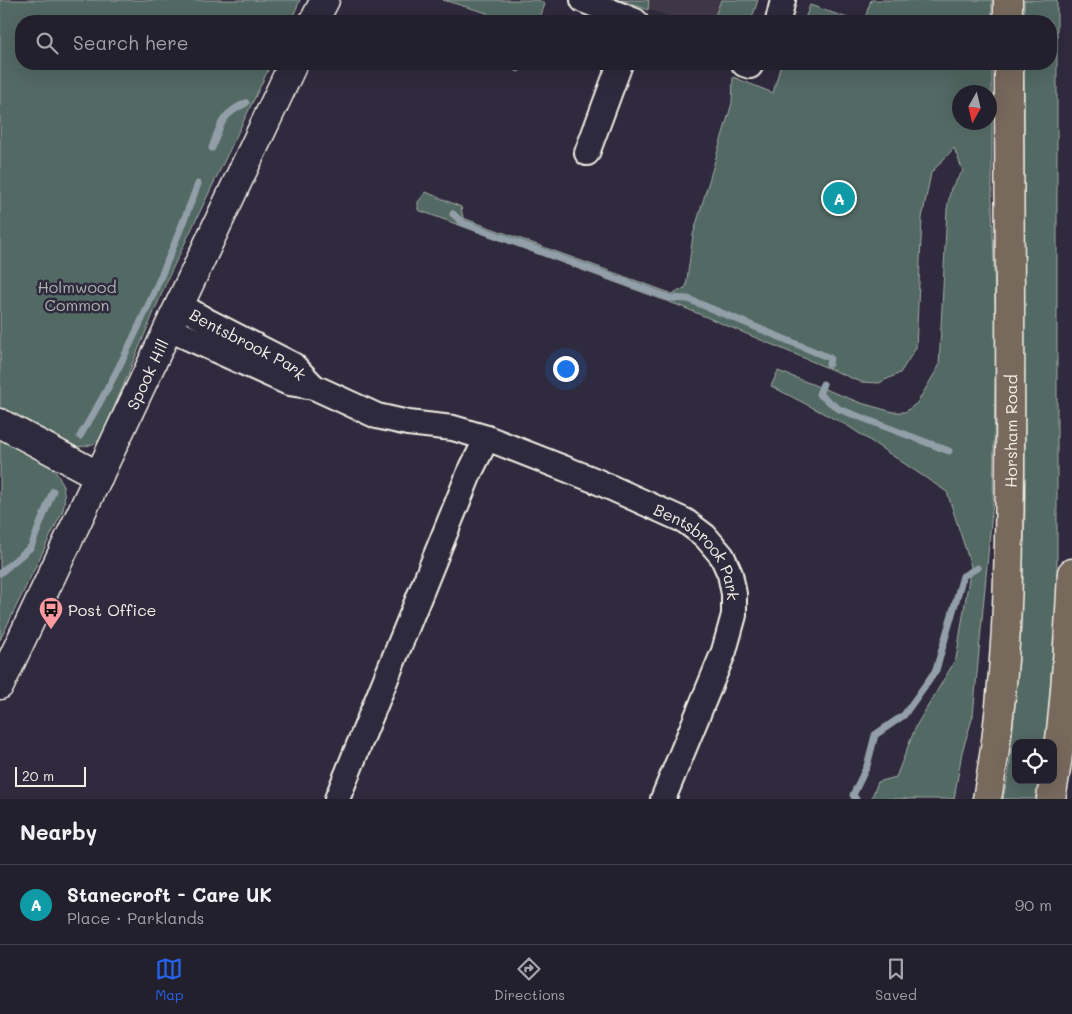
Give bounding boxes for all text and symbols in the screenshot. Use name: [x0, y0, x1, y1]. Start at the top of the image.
search box: [15, 15, 1057, 70]
icon: search: [33, 29, 61, 57]
text: Search here: [73, 30, 189, 55]
north arrow: [952, 85, 997, 130]
pin: A: [823, 179, 855, 217]
park label: Holmwood Common: [37, 276, 117, 315]
street label: Bentsbrook Park: [186, 303, 312, 384]
street label: Spook Hill: [121, 335, 172, 413]
your location: [553, 356, 579, 382]
street label: Horsham Road: [999, 374, 1021, 488]
street label: Bentsbrook Park: [651, 498, 745, 600]
bus stop icon: Post Office: [38, 596, 64, 630]
place label: Post Office: [68, 599, 157, 620]
map controls: [1012, 739, 1057, 784]
button: locate: [1012, 739, 1057, 784]
scale bar: [15, 764, 86, 787]
text: 20 m: [22, 766, 54, 785]
text: Nearby: [20, 818, 97, 845]
text: Stanecroft - Care UK: [67, 882, 272, 907]
text: A: [30, 894, 42, 915]
text: 90 m: [1015, 894, 1052, 915]
text: Place · Parklands: [67, 907, 204, 928]
tab: Map: [155, 955, 184, 1004]
tab: Directions: [494, 955, 565, 1004]
tab: Saved: [875, 955, 917, 1004]

